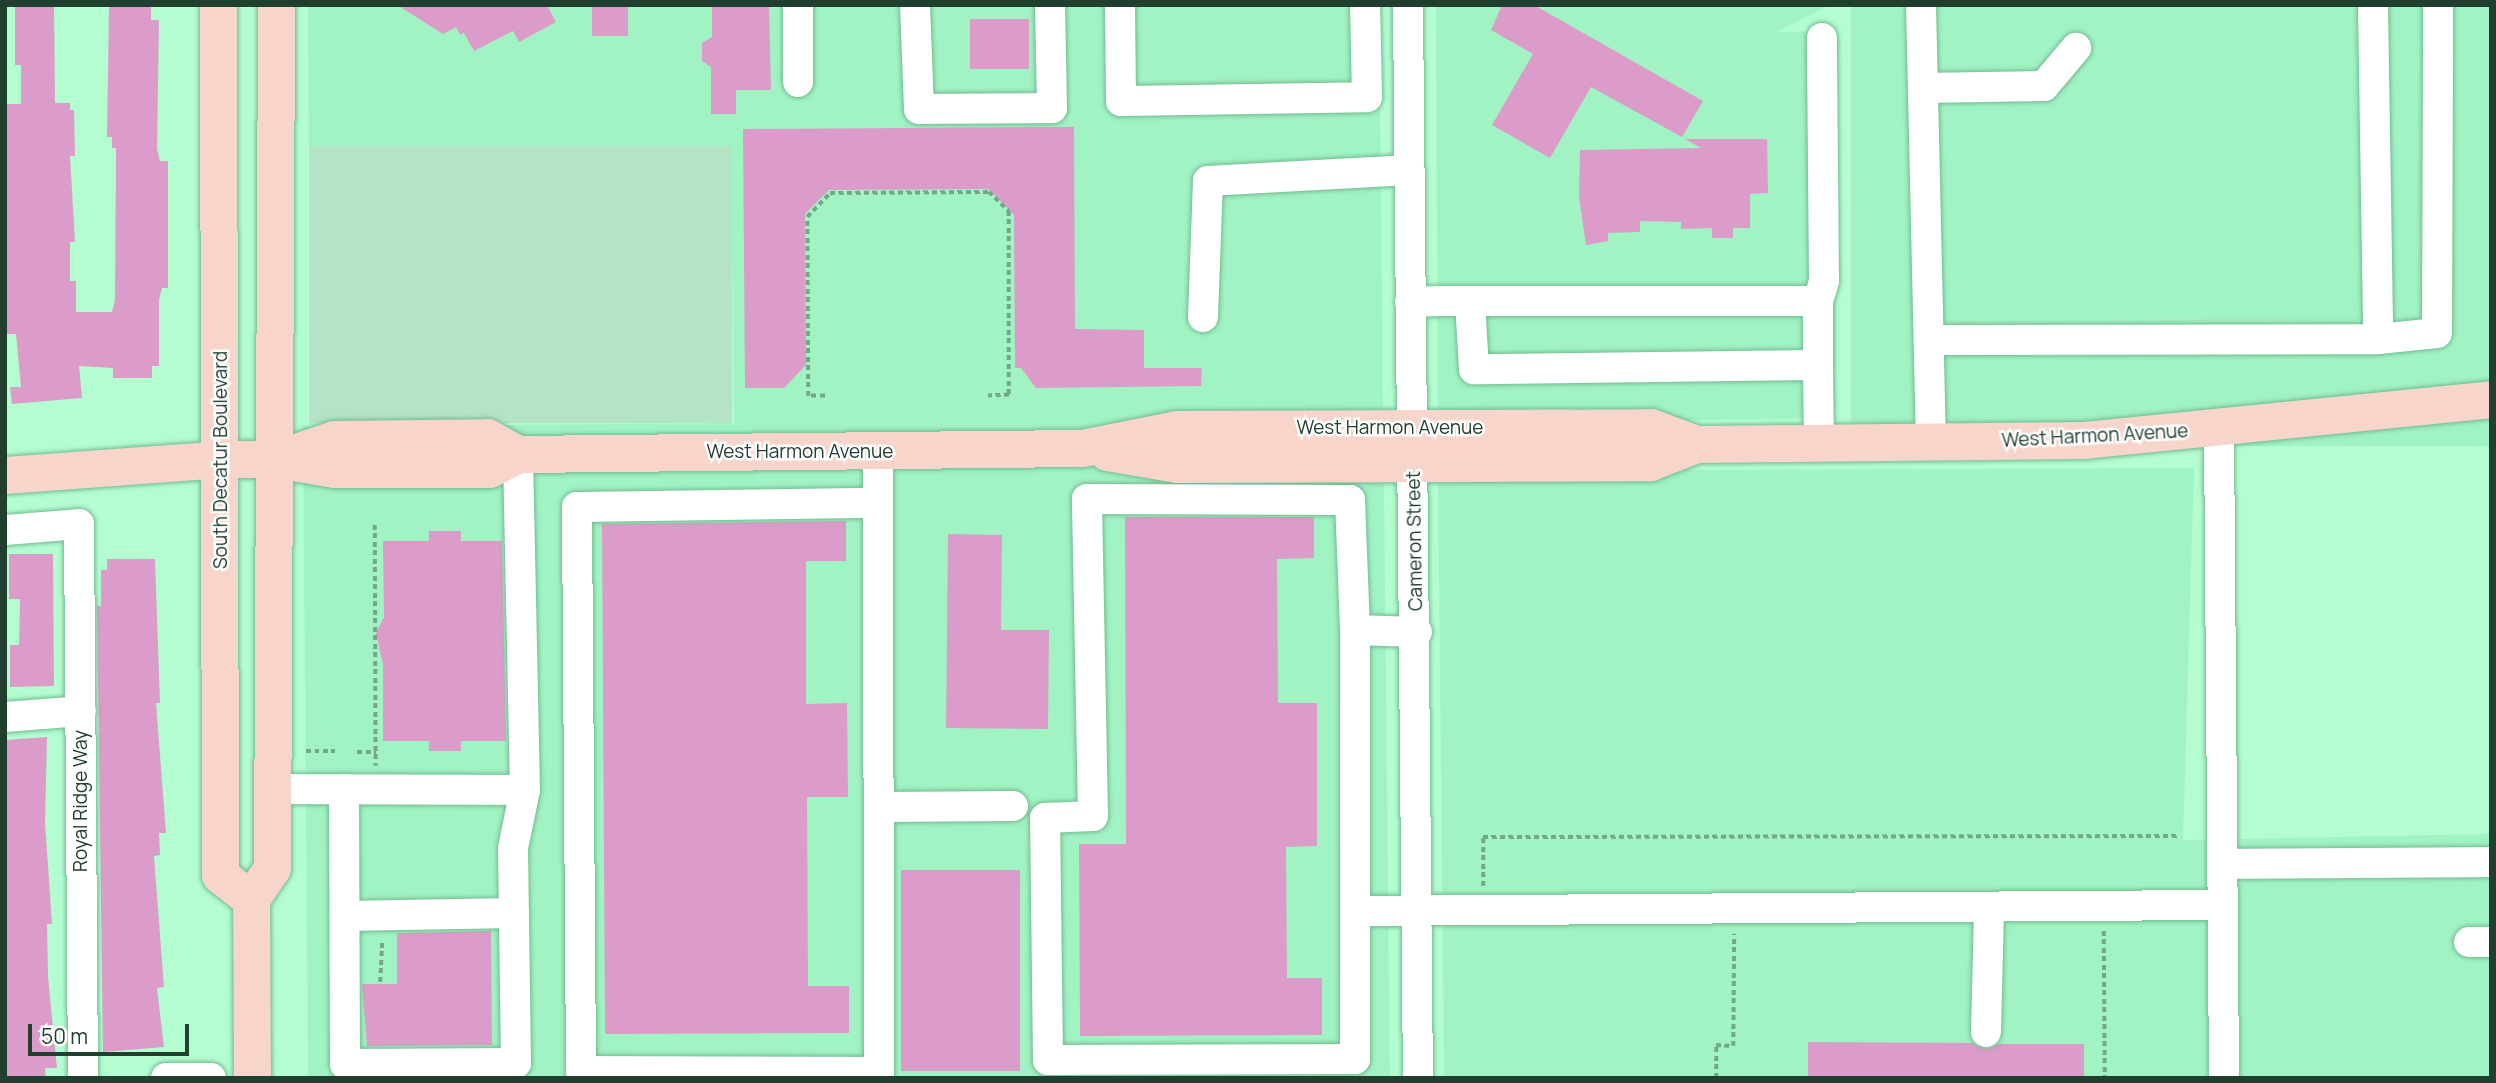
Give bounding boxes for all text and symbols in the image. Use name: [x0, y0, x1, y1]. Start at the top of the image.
street label: South Decatur Boulevard: [210, 351, 232, 569]
street label: West Harmon Avenue: [1297, 417, 1483, 439]
street label: West Harmon Avenue: [2001, 420, 2189, 452]
street label: West Harmon Avenue: [707, 441, 893, 463]
street label: Cameron Street: [1402, 471, 1428, 611]
street label: Royal Ridge Way: [70, 730, 92, 872]
scale bar: [32, 1010, 192, 1054]
text: 50 m: [41, 1022, 88, 1050]

